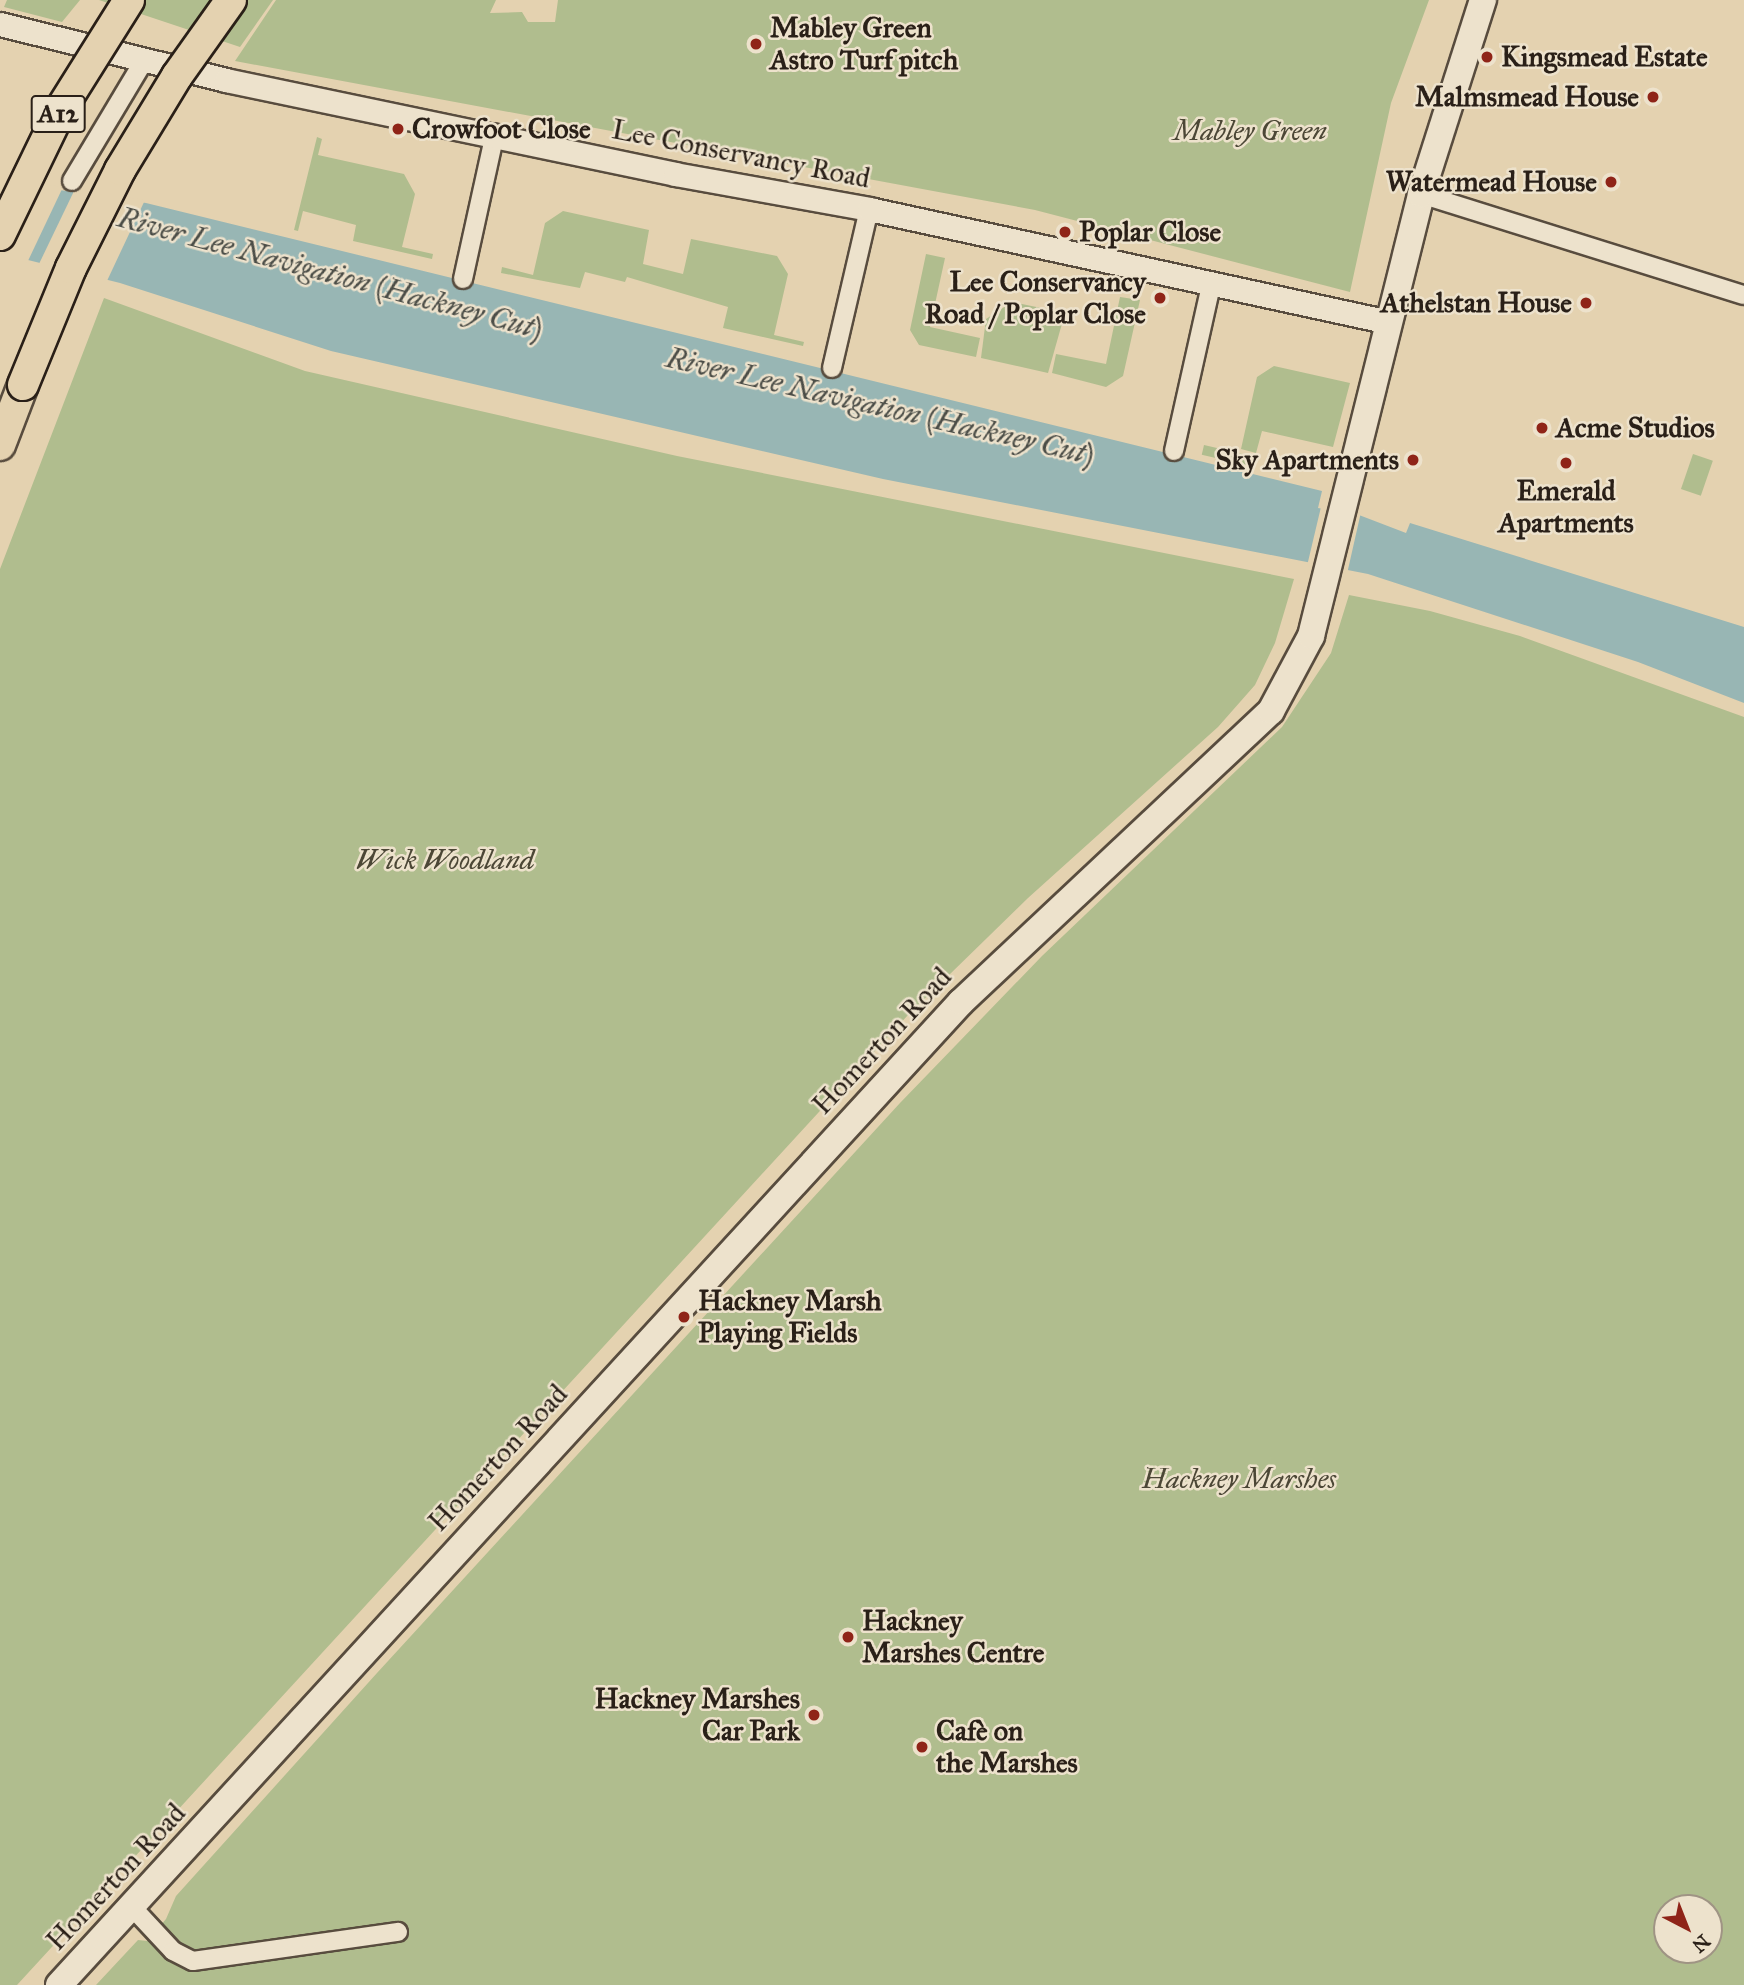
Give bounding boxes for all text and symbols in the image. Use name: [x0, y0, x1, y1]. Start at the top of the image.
place label: Mabley Green Astro Turf pitch: [770, 11, 958, 77]
marker: Mabley Green Astro Turf pitch: [748, 36, 764, 52]
place label: Kingsmead Estate: [1501, 40, 1708, 74]
marker: Kingsmead Estate: [1479, 49, 1495, 65]
place label: Malmsmead House: [1415, 80, 1639, 114]
marker: Malmsmead House: [1645, 89, 1661, 105]
road number: A12: [30, 91, 86, 136]
place label: Crowfoot Close: [412, 112, 591, 146]
street label: Lee Conservancy Road: [609, 112, 873, 196]
park label: Mabley Green: [1173, 114, 1327, 148]
marker: Crowfoot Close: [390, 121, 406, 137]
place label: Watermead House: [1386, 165, 1597, 199]
marker: Watermead House: [1603, 174, 1619, 190]
water label: River Lee Navigation (Hackney Cut): [114, 199, 546, 347]
place label: Poplar Close: [1079, 215, 1221, 249]
marker: Poplar Close: [1057, 224, 1073, 240]
place label: Lee Conservancy Road / Poplar Close: [925, 265, 1146, 331]
place label: Athelstan House: [1381, 286, 1572, 320]
marker: Lee Conservancy Road / Poplar Close: [1152, 290, 1168, 306]
marker: Athelstan House: [1578, 295, 1594, 311]
water label: River Lee Navigation (Hackney Cut): [663, 339, 1097, 473]
place label: Acme Studios: [1556, 411, 1715, 445]
marker: Acme Studios: [1534, 420, 1550, 436]
place label: Sky Apartments: [1215, 443, 1399, 477]
marker: Sky Apartments: [1405, 452, 1421, 468]
marker: Emerald Apartments: [1558, 455, 1574, 471]
place label: Emerald Apartments: [1498, 474, 1634, 540]
park label: Wick Woodland: [356, 843, 534, 877]
street label: Homerton Road: [805, 961, 959, 1121]
place label: Hackney Marsh Playing Fields: [698, 1284, 882, 1350]
marker: Hackney Marsh Playing Fields: [676, 1309, 692, 1325]
street label: Homerton Road: [421, 1378, 575, 1538]
park label: Hackney Marshes: [1142, 1462, 1336, 1496]
place label: Hackney Marshes Centre: [862, 1604, 1044, 1670]
marker: Hackney Marshes Centre: [840, 1629, 856, 1645]
place label: Hackney Marshes Car Park: [595, 1682, 800, 1748]
marker: Hackney Marshes Car Park: [806, 1707, 822, 1723]
place label: Cafè on the Marshes: [936, 1714, 1078, 1780]
marker: Cafè on the Marshes: [914, 1739, 930, 1755]
street label: Homerton Road: [39, 1797, 193, 1957]
north arrow: [1653, 1894, 1723, 1964]
text: N: [1687, 1930, 1715, 1957]

